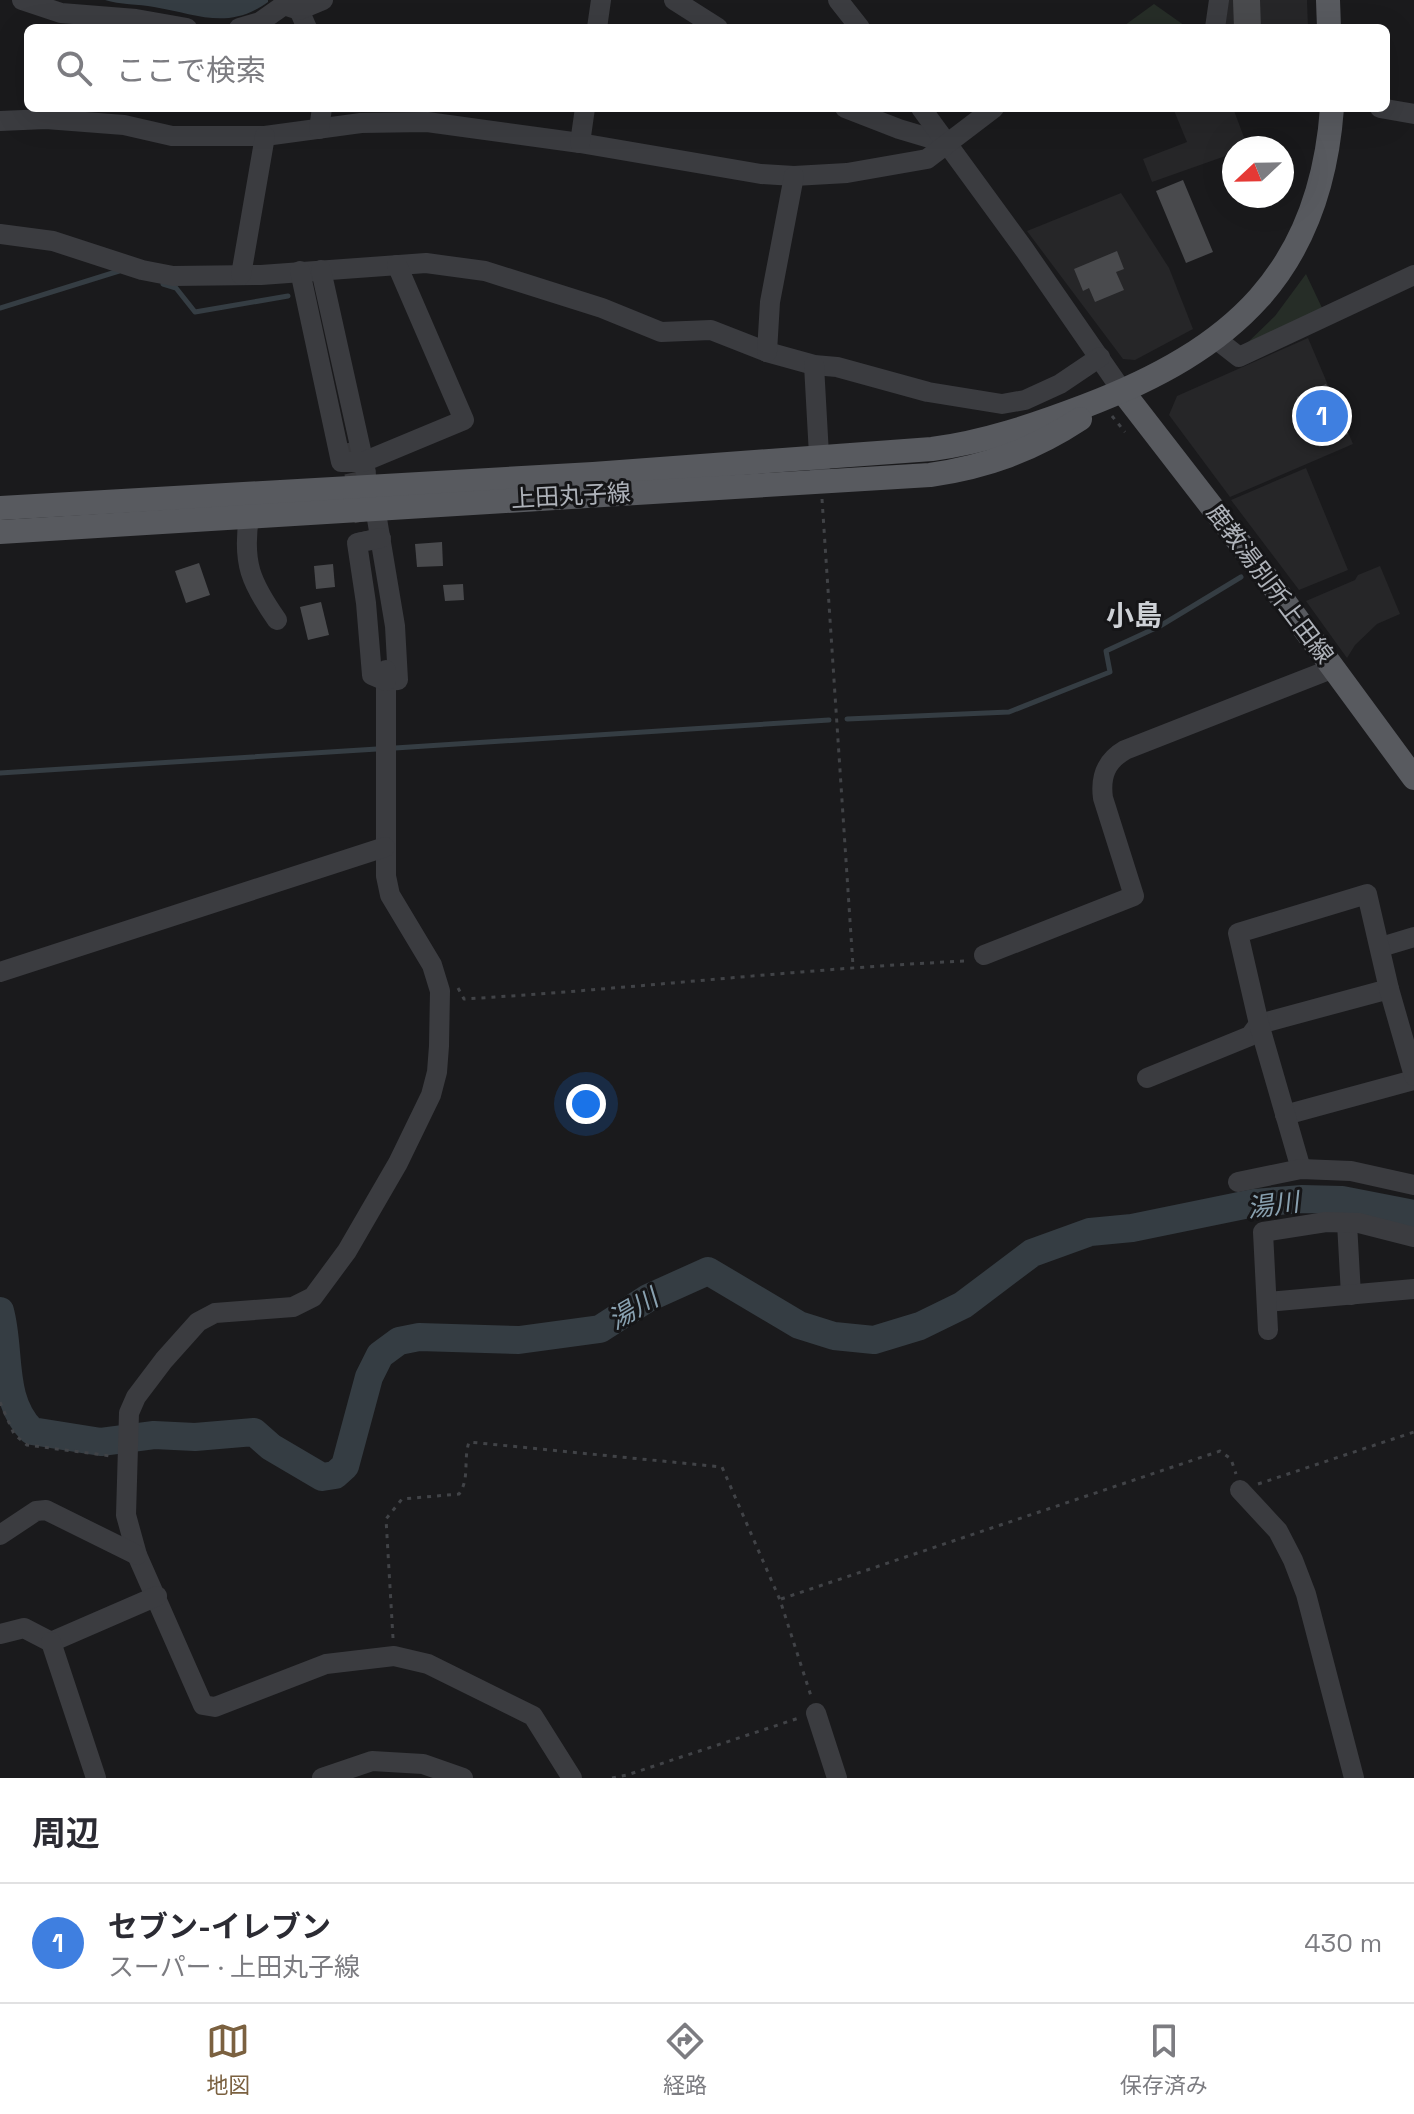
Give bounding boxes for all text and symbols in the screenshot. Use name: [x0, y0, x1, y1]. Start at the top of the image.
search box: [24, 24, 1390, 112]
icon: search: [52, 46, 96, 90]
text: ここで検索: [116, 51, 266, 90]
north arrow: [1222, 136, 1294, 208]
pin: 1: [1296, 386, 1348, 446]
street label: 上田丸子線: [510, 477, 632, 514]
street label: 鹿教湯別所上田線: [1200, 498, 1341, 670]
district label: 小島: [1106, 597, 1162, 633]
your location: [566, 1084, 606, 1124]
water label: 湯川: [1245, 1184, 1304, 1225]
water label: 湯川: [602, 1279, 667, 1337]
text: 周辺: [32, 1812, 100, 1855]
text: セブン-イレブン: [108, 1907, 331, 1946]
text: 1: [52, 1926, 64, 1960]
text: 430 m: [1304, 1926, 1382, 1960]
text: スーパー · 上田丸子線: [108, 1950, 360, 1984]
tab: 地図: [206, 2019, 250, 2099]
tab: 経路: [663, 2019, 707, 2099]
tab: 保存済み: [1120, 2019, 1208, 2099]

